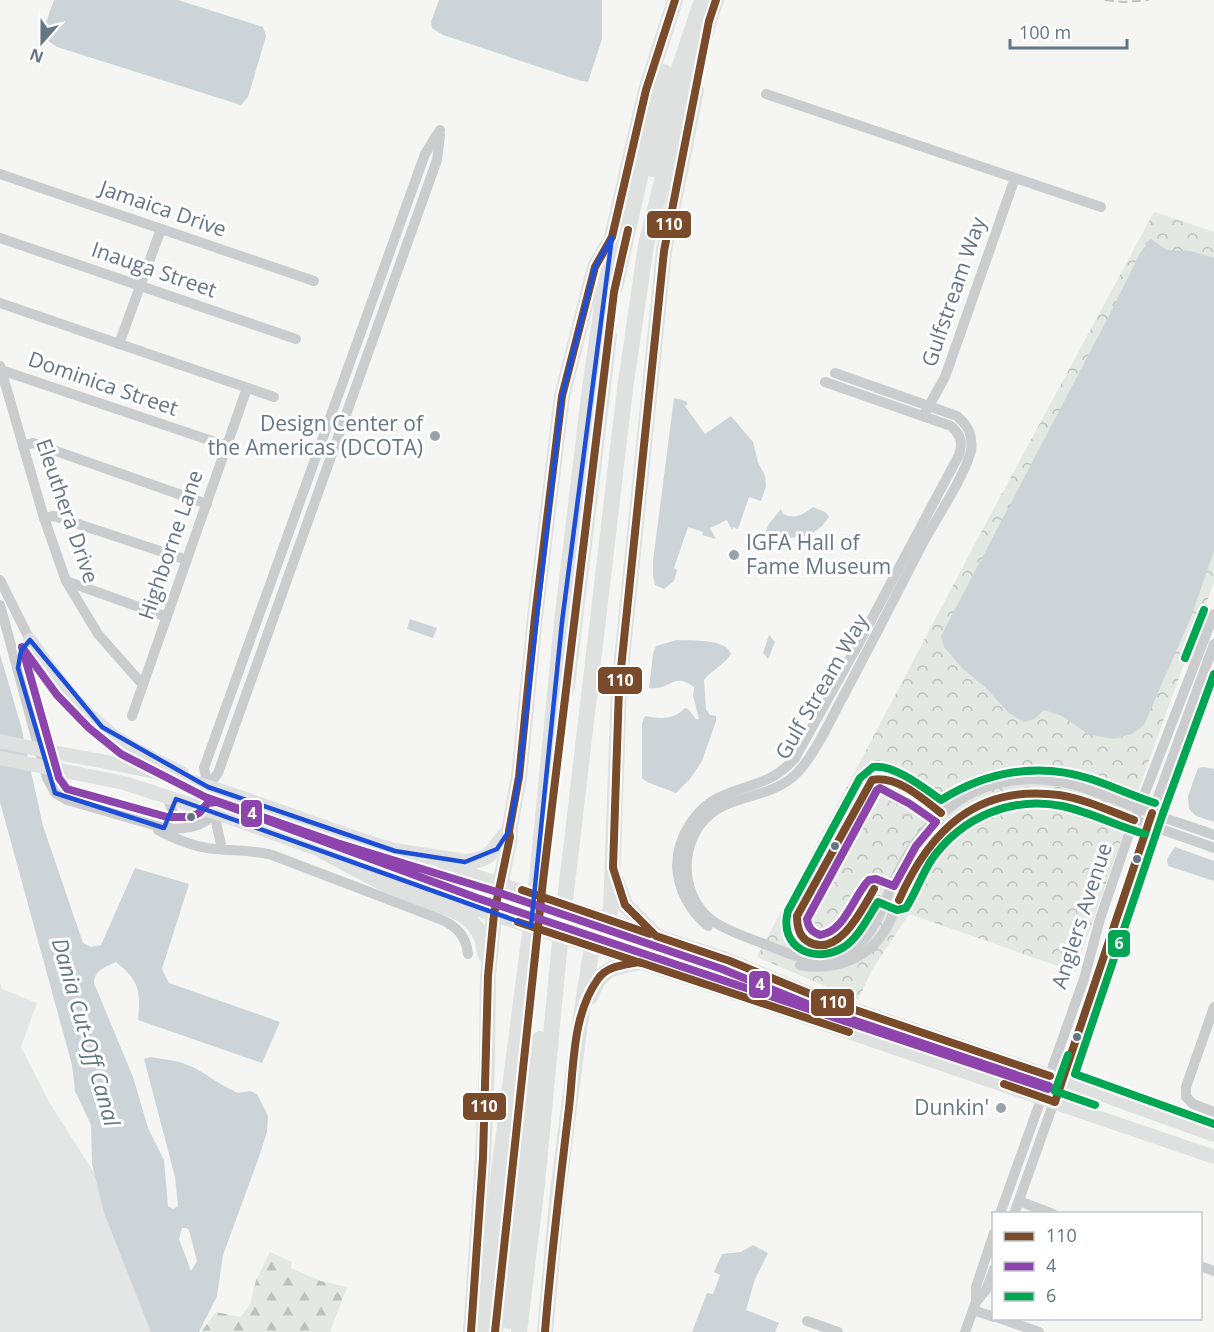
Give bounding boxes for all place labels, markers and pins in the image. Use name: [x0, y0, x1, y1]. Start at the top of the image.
place label: Design Center of the Americas (DCOTA): [208, 409, 425, 461]
marker: Design Center of the Americas (DCOTA): [428, 429, 442, 443]
place label: IGFA Hall of Fame Museum: [746, 528, 891, 580]
marker: IGFA Hall of Fame Museum: [727, 548, 741, 562]
unlabelled marker: [185, 811, 197, 823]
unlabelled marker: [829, 840, 841, 852]
unlabelled marker: [1131, 853, 1143, 865]
unlabelled marker: [1071, 1031, 1083, 1043]
place label: Dunkin': [914, 1093, 989, 1121]
marker: Dunkin': [994, 1101, 1008, 1115]

